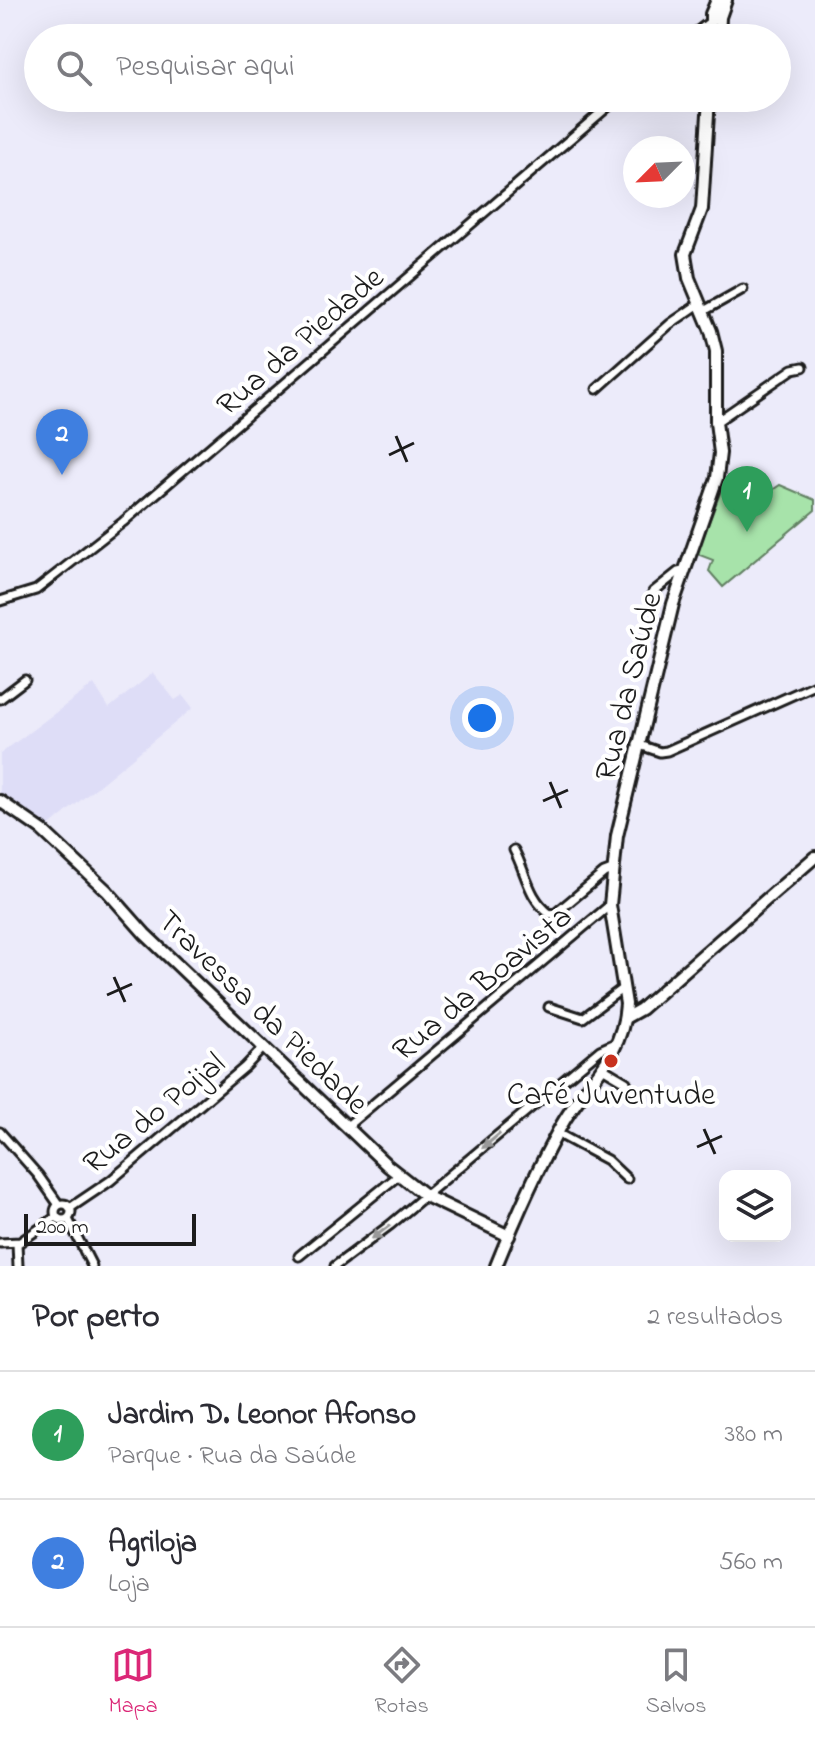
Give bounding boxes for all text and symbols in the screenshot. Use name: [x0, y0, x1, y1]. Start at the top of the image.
search box: [24, 24, 791, 112]
icon: search: [52, 46, 96, 90]
text: Pesquisar aqui: [116, 46, 295, 90]
north arrow: [623, 136, 695, 208]
street label: Rua da Piedade: [207, 256, 396, 429]
pin: 2: [36, 409, 88, 475]
pin: 1: [721, 466, 773, 532]
street label: Rua da Saúde: [584, 587, 677, 786]
your location: [462, 698, 502, 738]
street label: Rua da Boavista: [383, 895, 584, 1074]
street label: Travessa da Piedade: [145, 900, 379, 1128]
street label: Rua do Poijal: [74, 1042, 237, 1187]
marker: Café Juventude: [602, 1052, 620, 1070]
place label: Café Juventude: [507, 1073, 716, 1120]
one-way arrow: [481, 1132, 501, 1149]
map controls: [719, 1170, 791, 1242]
button: layers: [719, 1170, 791, 1242]
scale bar: [24, 1210, 196, 1246]
text: 200 m: [36, 1212, 89, 1244]
one-way arrow: [371, 1223, 391, 1239]
text: Por perto: [32, 1293, 160, 1343]
text: 2 resultados: [647, 1299, 783, 1337]
text: Jardim D. Leonor Afonso: [108, 1394, 416, 1438]
text: 1: [54, 1416, 62, 1454]
text: 380 m: [725, 1416, 783, 1454]
text: Parque · Rua da Saúde: [108, 1438, 356, 1476]
text: Agriloja: [108, 1522, 197, 1566]
text: 2: [52, 1544, 64, 1582]
text: 560 m: [719, 1544, 783, 1582]
text: Loja: [108, 1566, 150, 1604]
tab: Mapa: [108, 1643, 158, 1723]
tab: Rotas: [375, 1643, 429, 1723]
tab: Salvos: [646, 1643, 706, 1723]

